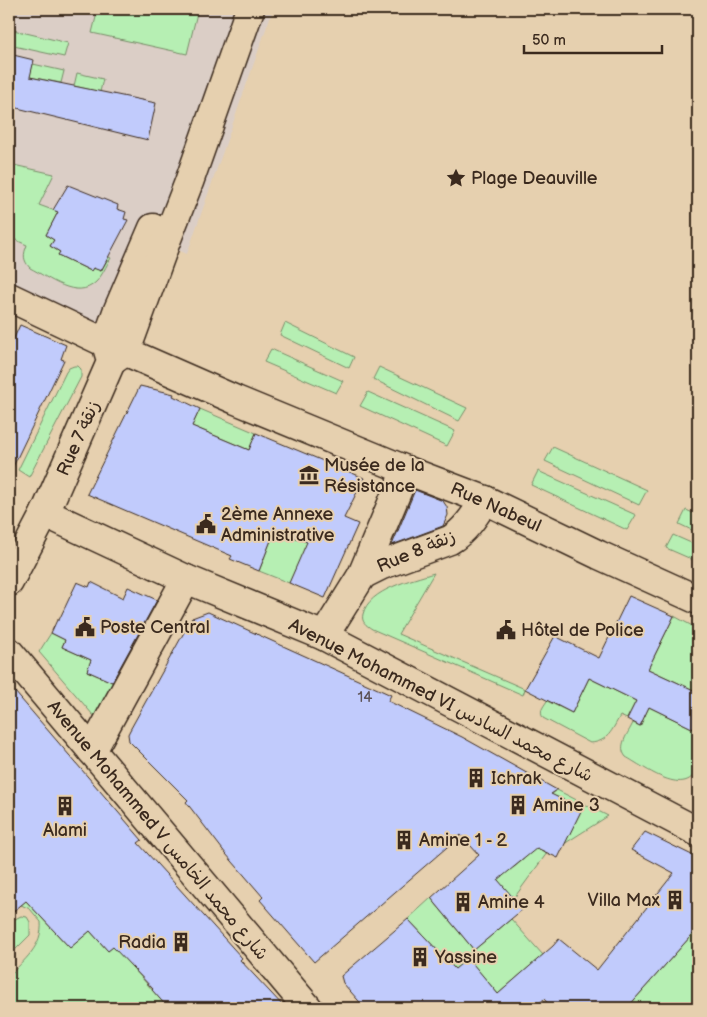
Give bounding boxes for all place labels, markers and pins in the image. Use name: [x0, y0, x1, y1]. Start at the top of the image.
place icon: Plage Deauville: [445, 167, 467, 189]
place label: Plage Deauville: [471, 168, 598, 189]
place label: Musée de la Résistance: [324, 455, 425, 497]
museum icon: Musée de la Résistance: [298, 464, 320, 486]
place label: 2ème Annexe Administrative: [221, 504, 335, 546]
public building icon: 2ème Annexe Administrative: [195, 513, 217, 535]
public building icon: Poste Central: [74, 616, 96, 638]
place label: Poste Central: [100, 617, 210, 638]
public building icon: Hôtel de Police: [495, 619, 517, 641]
place label: Hôtel de Police: [521, 620, 644, 641]
building icon: Ichrak: [465, 767, 487, 789]
place label: Ichrak: [491, 768, 541, 789]
building icon: Amine 3: [507, 794, 529, 816]
building icon: Alami: [54, 795, 76, 817]
place label: Amine 3: [533, 795, 600, 816]
place label: Alami: [43, 820, 87, 841]
building icon: Amine 1 - 2: [393, 829, 415, 851]
place label: Amine 1 - 2: [419, 830, 508, 851]
building icon: Villa Max: [664, 889, 686, 911]
place label: Villa Max: [588, 890, 661, 911]
building icon: Amine 4: [452, 891, 474, 913]
place label: Amine 4: [478, 892, 545, 913]
building icon: Radia: [170, 931, 192, 953]
place label: Radia: [118, 932, 166, 953]
building icon: Yassine: [409, 946, 431, 968]
place label: Yassine: [434, 947, 497, 968]

